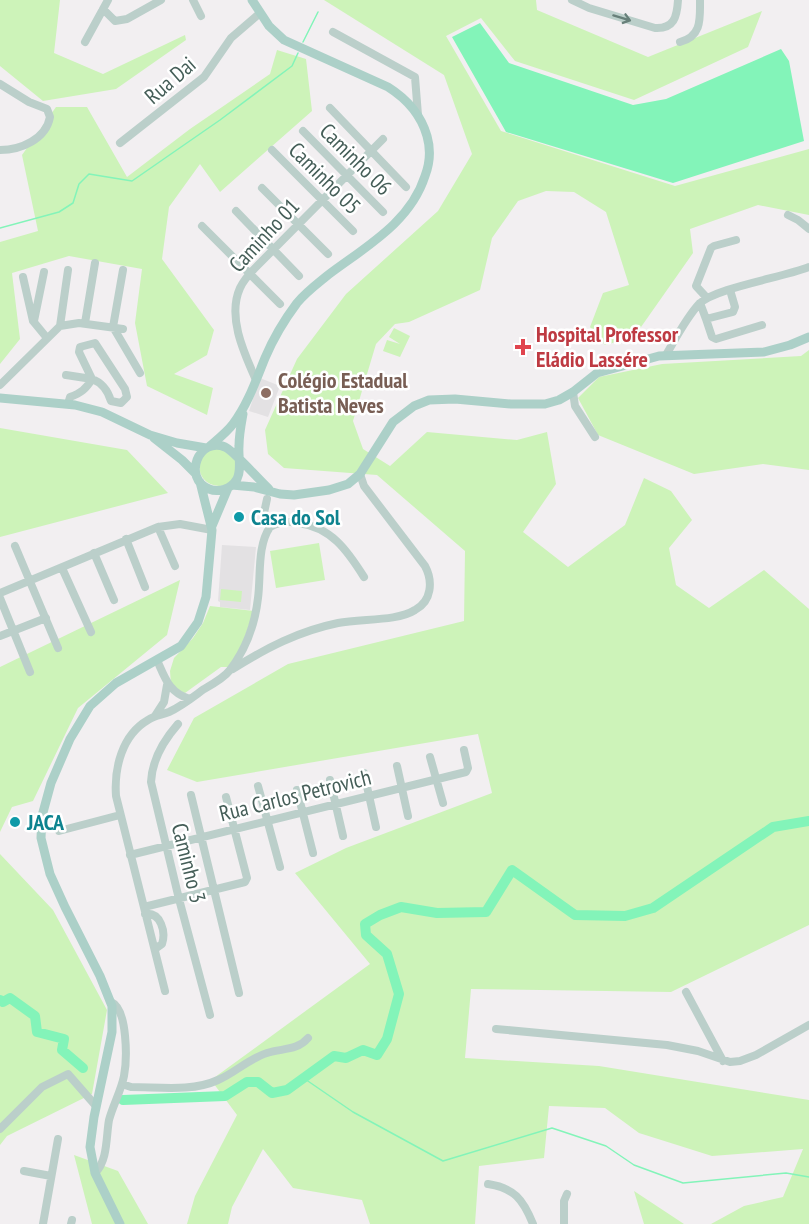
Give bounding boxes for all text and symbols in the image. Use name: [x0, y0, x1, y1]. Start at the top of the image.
one-way arrow: [612, 13, 631, 24]
street label: Rua Dai: [139, 50, 201, 110]
street label: Caminho 06: [314, 117, 398, 201]
street label: Caminho 05: [283, 136, 367, 220]
street label: Caminho 01: [223, 192, 305, 278]
place label: Hospital Professor Eládio Lassére: [536, 320, 679, 373]
marker: Hospital Professor Eládio Lassére: [514, 338, 532, 356]
place label: Colégio Estadual Batista Neves: [278, 366, 408, 419]
marker: Colégio Estadual Batista Neves: [259, 386, 273, 400]
place label: Casa do Sol: [251, 503, 341, 531]
marker: Casa do Sol: [232, 510, 246, 524]
street label: Rua Carlos Petrovich: [216, 763, 374, 827]
place label: JACA: [26, 808, 65, 836]
marker: JACA: [8, 815, 22, 829]
street label: Caminho 3: [166, 820, 212, 906]

